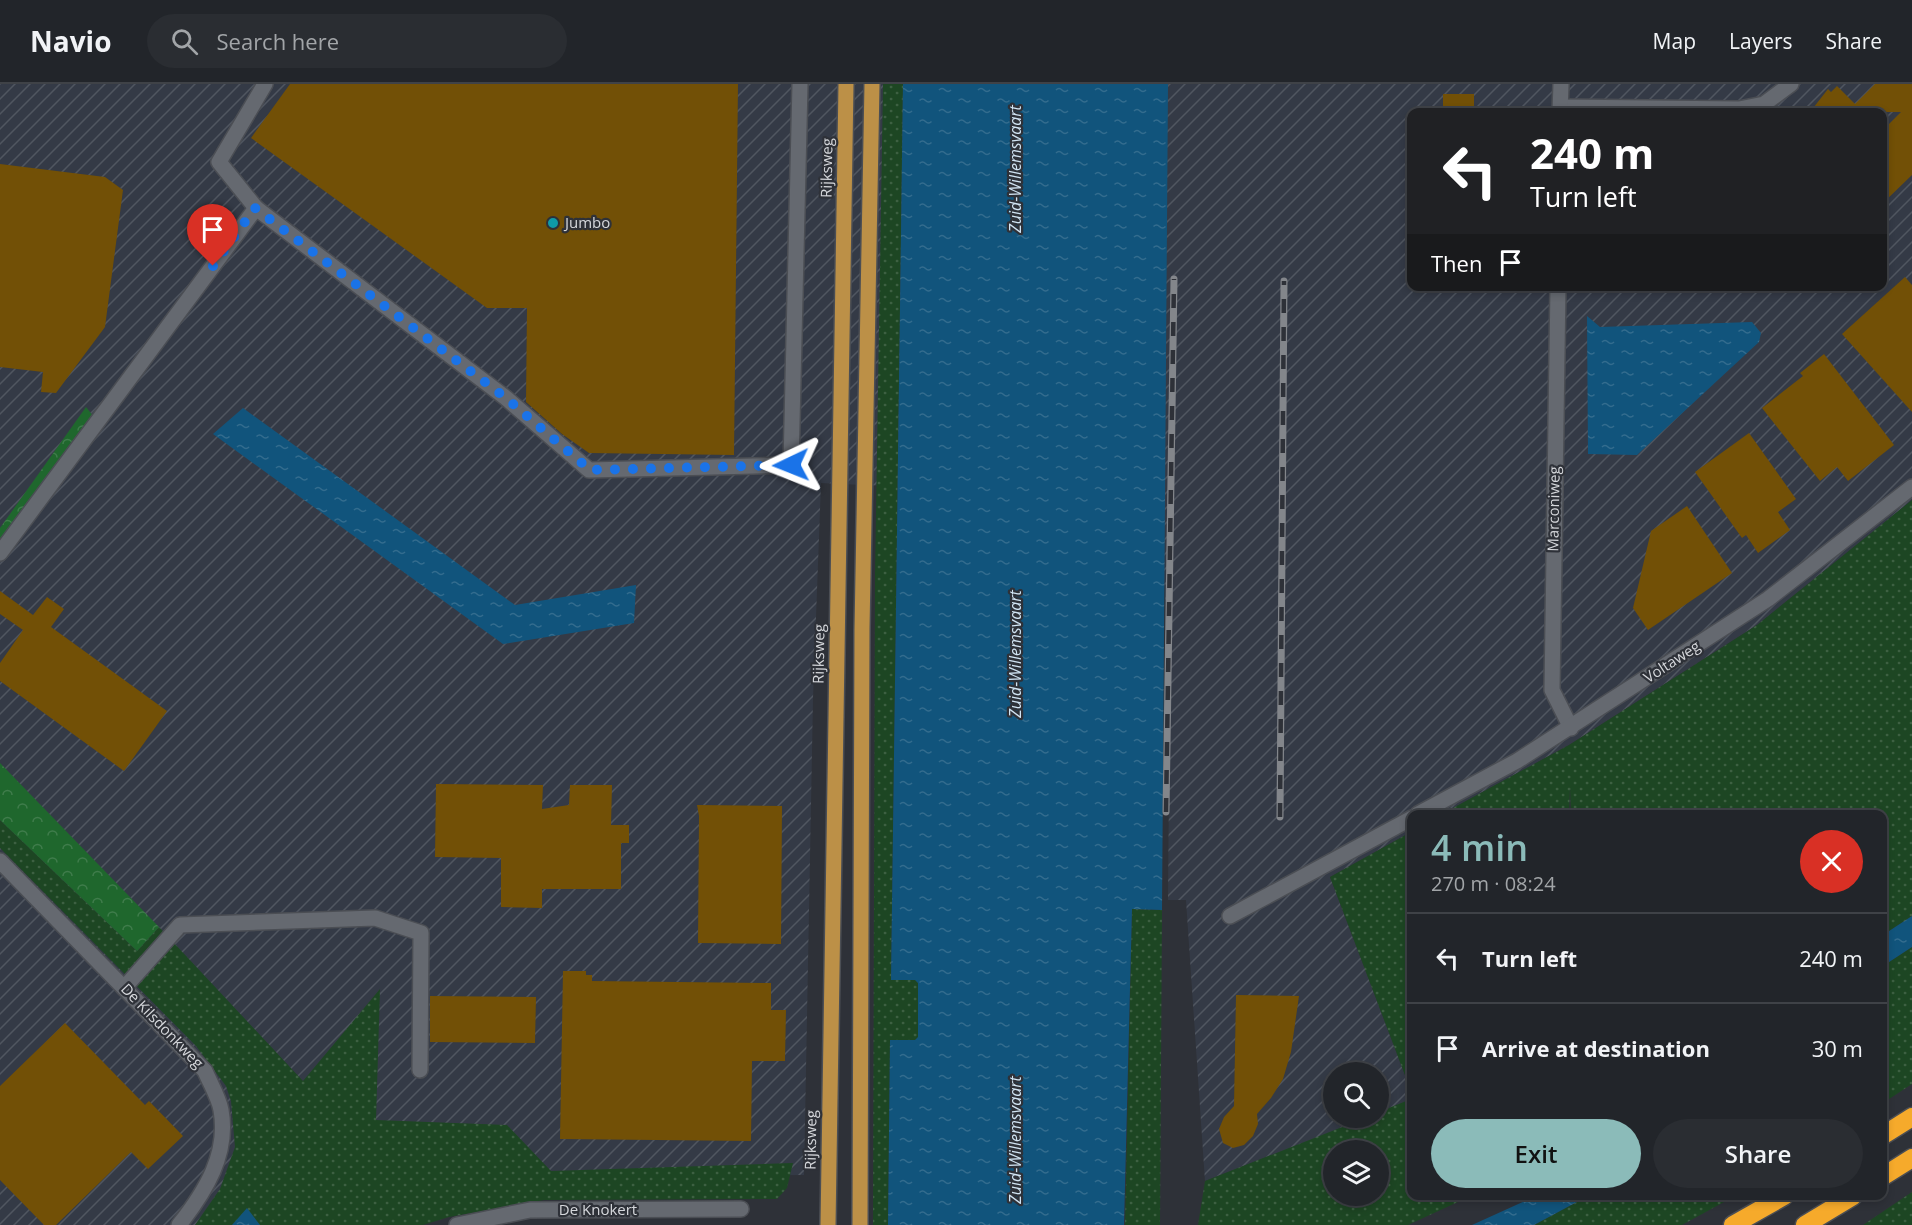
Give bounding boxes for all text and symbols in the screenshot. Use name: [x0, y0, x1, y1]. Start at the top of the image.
search box: [147, 14, 567, 68]
text: Navio: [30, 22, 111, 60]
icon: search: [168, 25, 201, 58]
text: Search here: [216, 26, 339, 56]
text: Map: [1653, 27, 1696, 55]
text: Layers: [1729, 27, 1793, 55]
text: Share: [1826, 27, 1882, 55]
water label: Zuid-Willemsvaart: [1004, 104, 1026, 234]
text: 240 m: [1530, 124, 1654, 181]
icon: left: [1431, 132, 1509, 210]
street label: Rijksweg: [815, 138, 837, 198]
text: Turn left: [1530, 178, 1637, 215]
pin: [187, 204, 238, 266]
place label: Jumbo: [563, 212, 610, 232]
icon: arrive: [196, 213, 229, 246]
marker: Jumbo: [546, 216, 560, 230]
icon: arrive: [1494, 246, 1527, 279]
text: Then: [1431, 248, 1482, 278]
position arrow: [759, 433, 823, 497]
street label: Marconiweg: [1542, 466, 1564, 552]
water label: Zuid-Willemsvaart: [1004, 589, 1026, 719]
street label: Rijksweg: [807, 624, 829, 684]
street label: Voltaweg: [1639, 635, 1704, 687]
text: 4 min: [1431, 823, 1528, 872]
button: close: [1800, 830, 1863, 893]
text: 270 m · 08:24: [1431, 870, 1556, 897]
icon: left: [1431, 942, 1464, 975]
text: Turn left: [1482, 943, 1577, 973]
text: 240 m: [1799, 943, 1863, 973]
street label: De Kilsdonkweg: [117, 979, 208, 1072]
icon: arrive: [1431, 1032, 1464, 1065]
text: Arrive at destination: [1482, 1033, 1710, 1063]
text: 30 m: [1812, 1033, 1863, 1063]
map controls: [1323, 1062, 1389, 1206]
button: search: [1323, 1062, 1389, 1128]
water label: Zuid-Willemsvaart: [1004, 1075, 1026, 1205]
street label: Rijksweg: [799, 1110, 821, 1170]
button: Exit: [1431, 1119, 1641, 1188]
button: Share: [1653, 1119, 1863, 1188]
button: layers: [1323, 1140, 1389, 1206]
street label: De Knokert: [559, 1199, 637, 1219]

